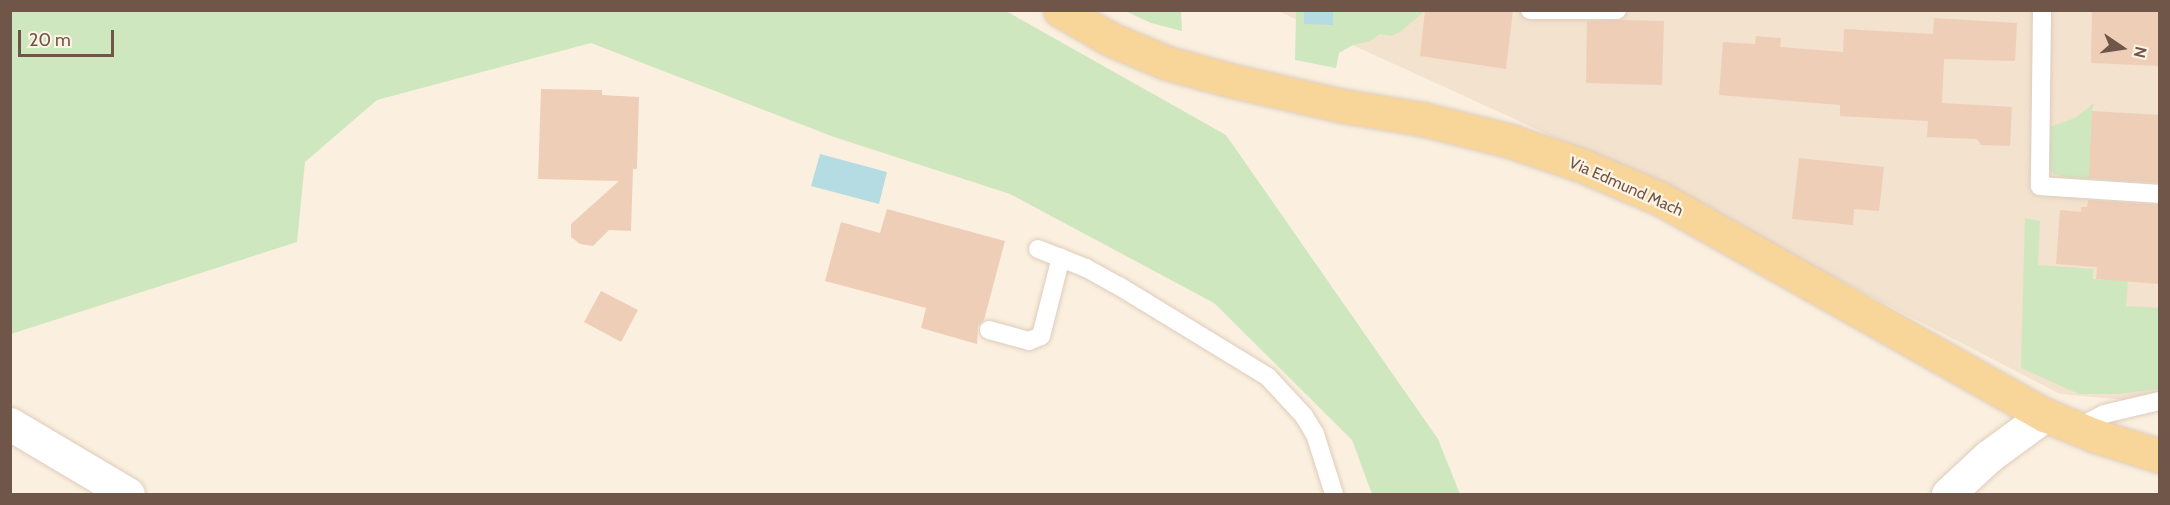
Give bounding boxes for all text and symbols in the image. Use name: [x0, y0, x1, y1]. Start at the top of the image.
scale bar: [21, 18, 117, 56]
north arrow: [2092, 18, 2152, 78]
text: 20 m: [29, 29, 71, 51]
text: N: [2129, 45, 2151, 60]
street label: Via Edmund Mach: [1566, 153, 1686, 221]

